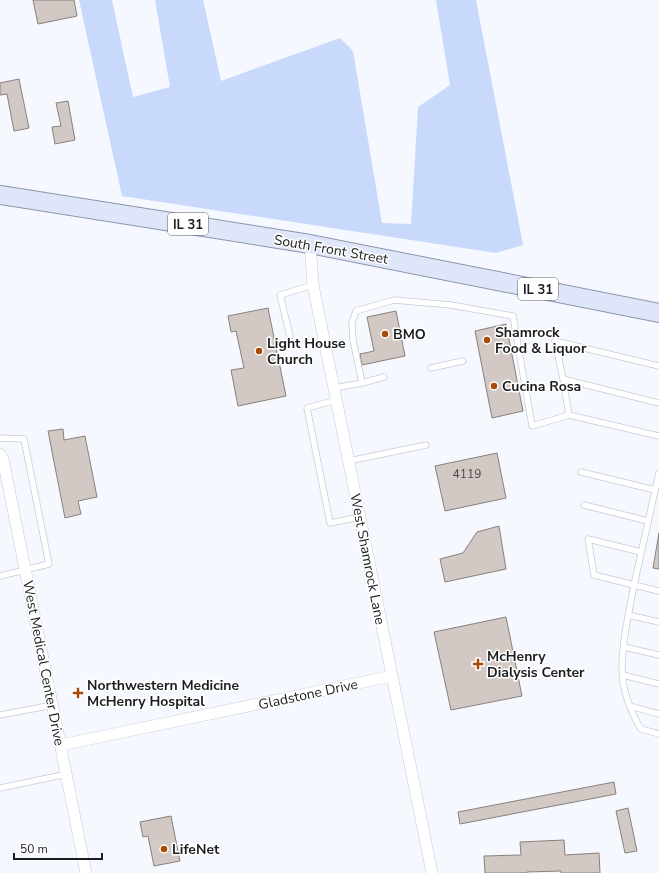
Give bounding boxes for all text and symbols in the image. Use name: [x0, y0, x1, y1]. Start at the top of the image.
road number: IL 31: [168, 213, 208, 235]
street label: South Front Street: [272, 230, 390, 269]
road number: IL 31: [518, 278, 558, 300]
place label: Shamrock Food & Liquor: [495, 323, 587, 358]
place label: BMO: [393, 325, 426, 344]
marker: BMO: [380, 329, 390, 339]
place label: Light House Church: [267, 334, 346, 369]
marker: Shamrock Food & Liquor: [482, 335, 492, 345]
marker: Light House Church: [254, 346, 264, 356]
place label: Cucina Rosa: [502, 377, 581, 396]
marker: Cucina Rosa: [489, 381, 499, 391]
house number: 4119: [453, 466, 481, 482]
street label: West Shamrock Lane: [345, 492, 390, 626]
street label: West Medical Center Drive: [18, 579, 69, 747]
place label: McHenry Dialysis Center: [487, 647, 585, 682]
marker: McHenry Dialysis Center: [472, 658, 484, 670]
street label: Gladstone Drive: [257, 675, 360, 714]
place label: Northwestern Medicine McHenry Hospital: [87, 676, 239, 711]
marker: Northwestern Medicine McHenry Hospital: [72, 687, 84, 699]
scale bar: [14, 835, 102, 861]
place label: LifeNet: [172, 840, 220, 859]
text: 50 m: [20, 841, 48, 857]
marker: LifeNet: [159, 844, 169, 854]

